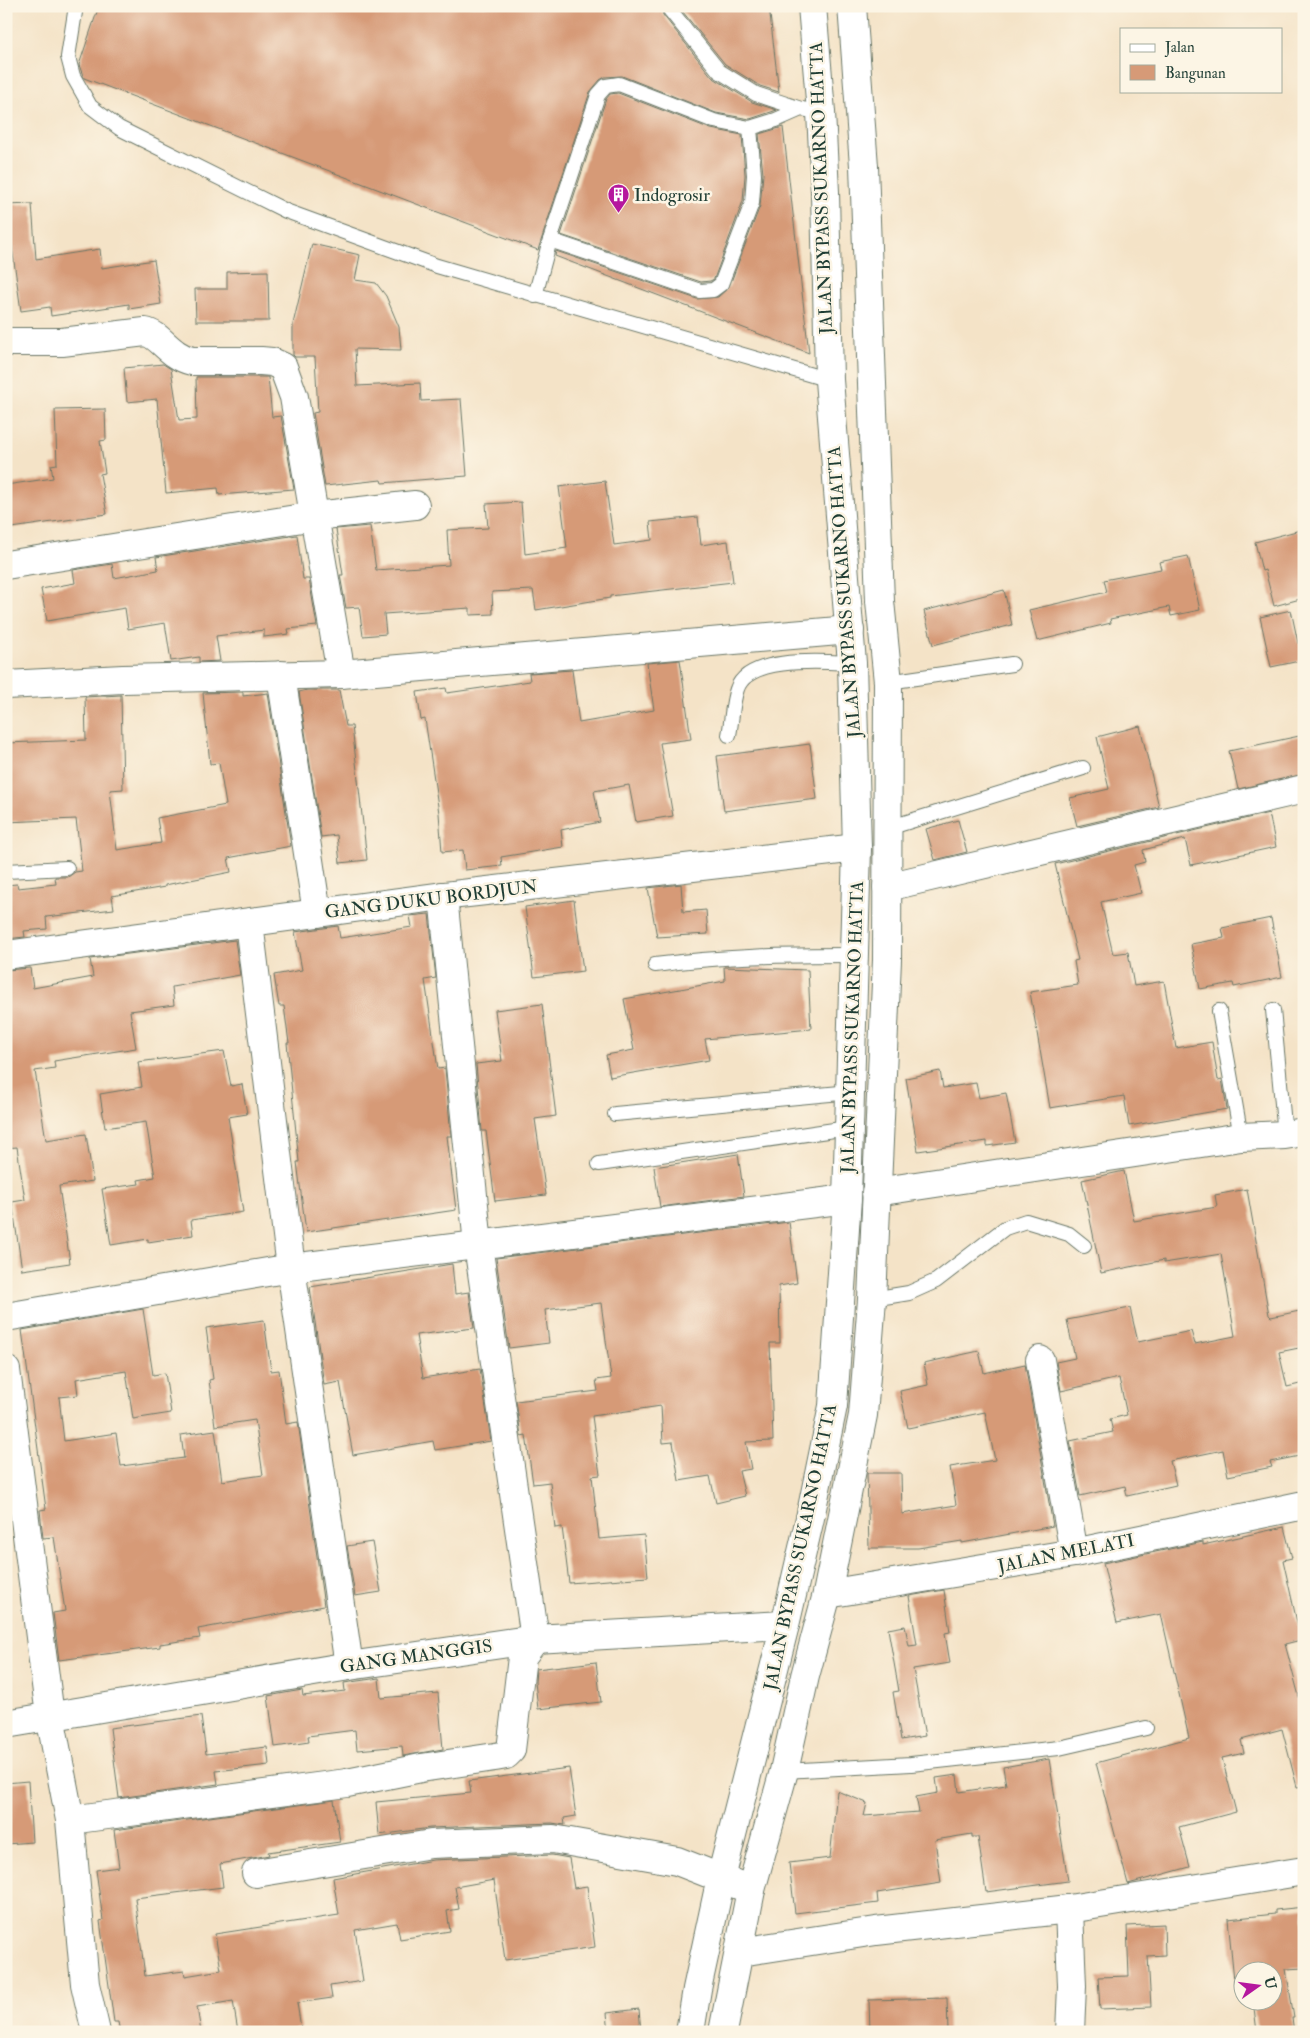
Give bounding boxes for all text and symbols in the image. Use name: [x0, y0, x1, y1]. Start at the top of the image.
legend: [1120, 28, 1282, 92]
text: Jalan: [1164, 38, 1195, 58]
street label: JALAN BYPASS SUKARNO HATTA: [805, 41, 838, 336]
text: Bangunan: [1165, 64, 1226, 83]
building icon: Indogrosir: [606, 183, 630, 214]
place label: Indogrosir: [634, 184, 710, 207]
street label: JALAN BYPASS SUKARNO HATTA: [823, 445, 866, 740]
street label: GANG DUKU BORDJUN: [323, 875, 539, 924]
street label: JALAN BYPASS SUKARNO HATTA: [836, 880, 869, 1175]
street label: JALAN BYPASS SUKARNO HATTA: [759, 1401, 842, 1694]
street label: JALAN MELATI: [995, 1529, 1136, 1578]
street label: GANG MANGGIS: [338, 1634, 494, 1679]
north arrow: [1232, 1960, 1282, 2010]
text: U: [1260, 1975, 1280, 1991]

